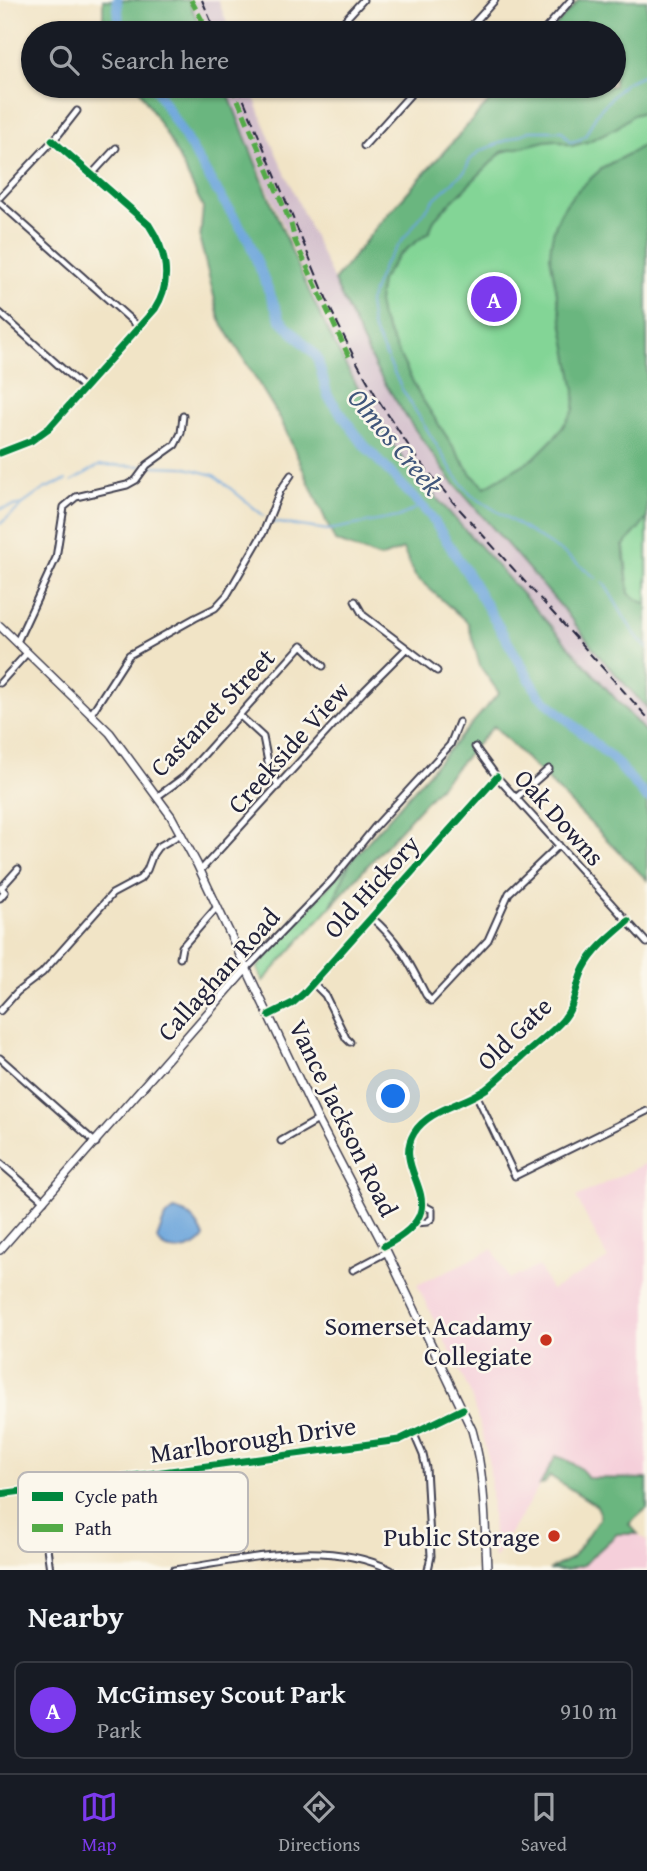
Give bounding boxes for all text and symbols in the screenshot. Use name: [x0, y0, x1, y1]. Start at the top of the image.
search box: [21, 21, 626, 98]
text: Search here: [101, 40, 229, 79]
icon: search: [45, 41, 83, 79]
pin: A: [471, 273, 517, 325]
water label: Olmos Creek: [339, 378, 453, 504]
street label: Castanet Street: [140, 639, 284, 785]
street label: Creekside View: [218, 672, 359, 822]
street label: Oak Downs: [506, 760, 614, 874]
street label: Old Hickory: [314, 825, 428, 947]
street label: Callaghan Road: [147, 898, 289, 1049]
street label: Old Gate: [467, 987, 561, 1079]
street label: Vance Jackson Road: [279, 1013, 409, 1223]
your location: [376, 1079, 410, 1113]
place label: Somerset Acadamy Collegiate: [325, 1306, 532, 1375]
marker: Somerset Acadamy Collegiate: [538, 1332, 554, 1348]
street label: Marlborough Drive: [147, 1405, 359, 1473]
legend: [18, 1472, 248, 1552]
text: Cycle path: [75, 1482, 158, 1510]
text: Path: [75, 1514, 112, 1542]
place label: Public Storage: [384, 1517, 540, 1556]
marker: Public Storage: [546, 1528, 562, 1544]
text: Nearby: [28, 1594, 124, 1638]
text: McGimsey Scout Park: [97, 1674, 346, 1713]
text: A: [46, 1694, 60, 1727]
text: 910 m: [560, 1694, 617, 1727]
text: Park: [97, 1713, 141, 1746]
tab: Map: [80, 1788, 118, 1858]
tab: Directions: [279, 1788, 360, 1858]
tab: Saved: [521, 1788, 567, 1858]

